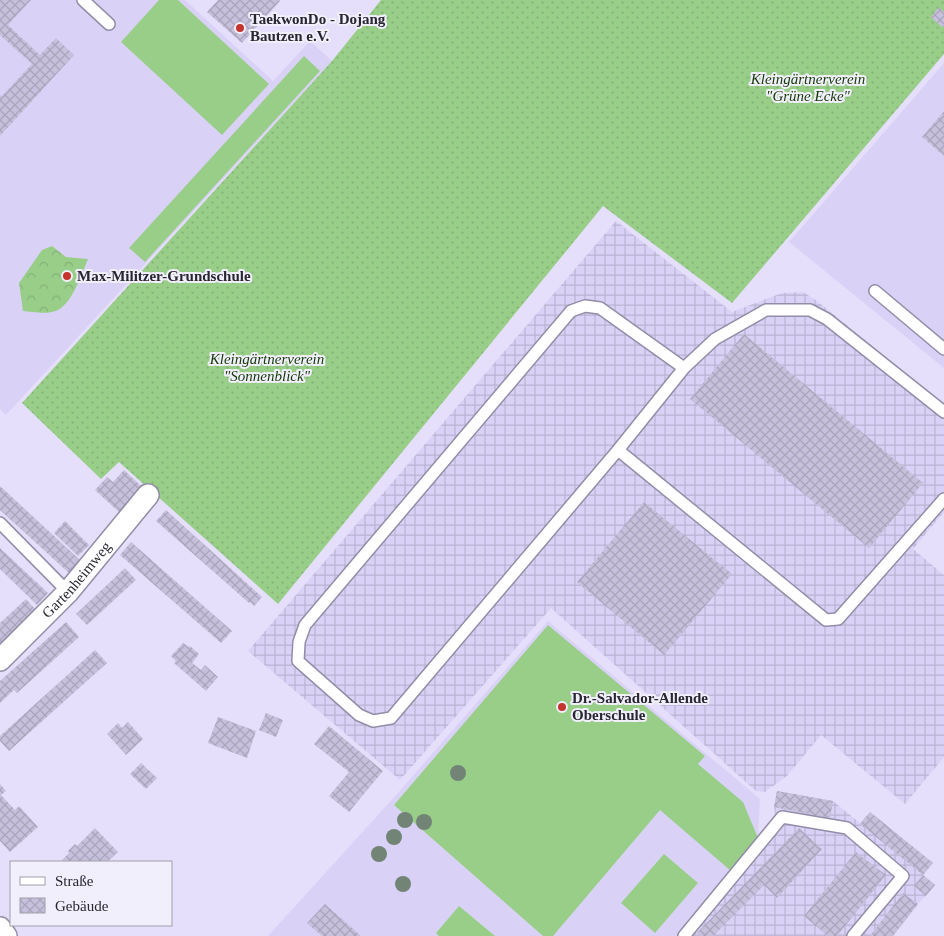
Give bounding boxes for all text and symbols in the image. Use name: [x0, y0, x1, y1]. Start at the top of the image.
place label: TaekwonDo - Dojang Bautzen e.V.: [250, 11, 386, 44]
marker: TaekwonDo - Dojang Bautzen e.V.: [234, 22, 246, 34]
park label: Kleingärtnerverein "Grüne Ecke": [750, 71, 865, 104]
place label: Max-Militzer-Grundschule: [77, 268, 251, 284]
marker: Max-Militzer-Grundschule: [61, 270, 73, 282]
park label: Kleingärtnerverein "Sonnenblick": [209, 351, 324, 384]
street label: Gartenheimweg: [39, 538, 114, 621]
place label: Dr.-Salvador-Allende Oberschule: [572, 690, 708, 723]
marker: Dr.-Salvador-Allende Oberschule: [556, 701, 568, 713]
legend: [10, 861, 172, 926]
text: Straße: [55, 873, 94, 889]
text: Gebäude: [55, 898, 109, 914]

